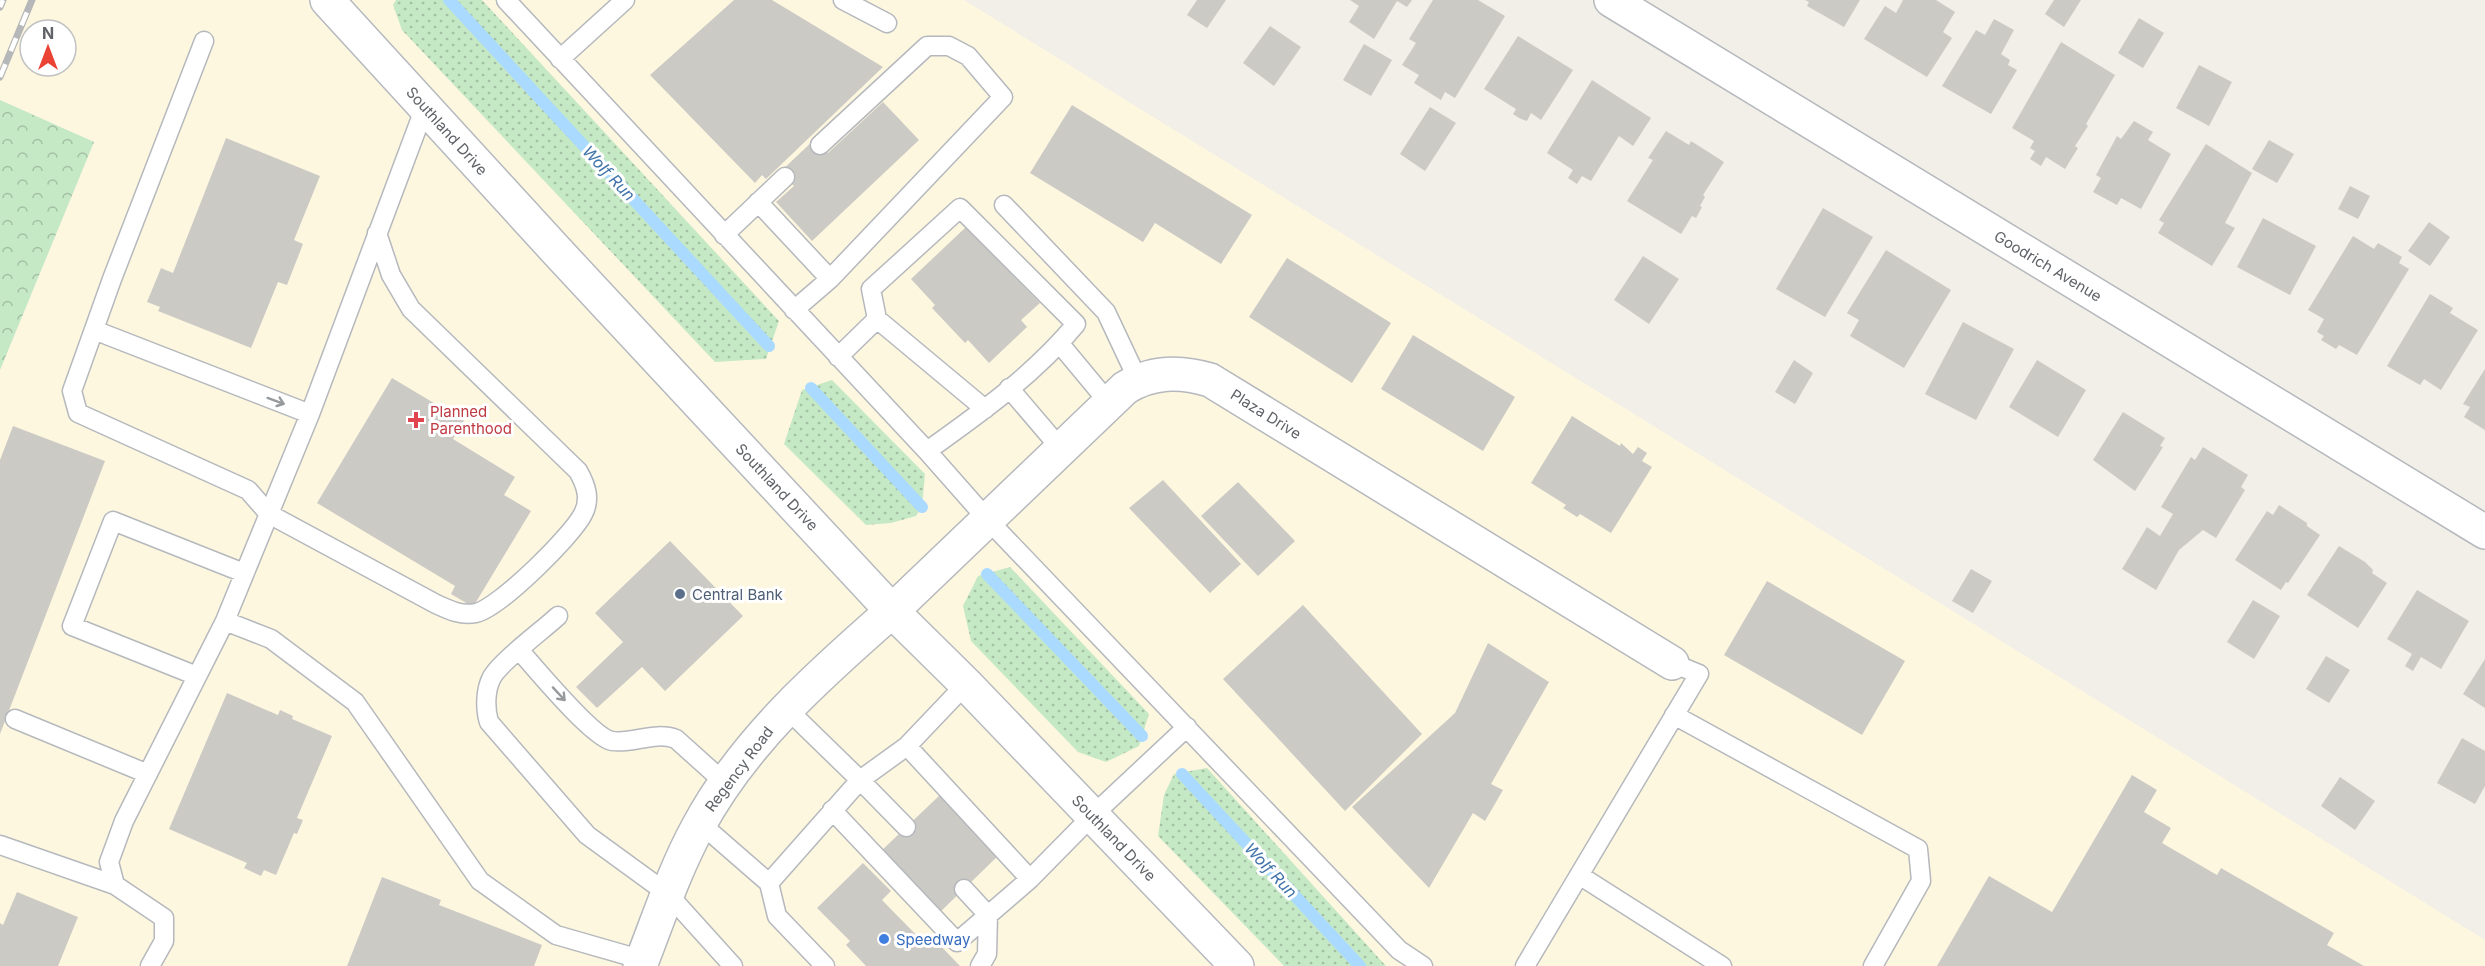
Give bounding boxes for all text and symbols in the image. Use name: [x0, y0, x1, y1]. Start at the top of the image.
north arrow: [18, 18, 78, 78]
text: N: [42, 23, 54, 43]
street label: Southland Drive: [402, 83, 492, 179]
water label: Wolf Run: [578, 141, 640, 205]
street label: Goodrich Avenue: [1991, 226, 2105, 306]
street label: Plaza Drive: [1227, 385, 1305, 443]
one-way arrow: [266, 397, 285, 408]
place label: Planned Parenthood: [430, 402, 512, 438]
marker: Planned Parenthood: [407, 411, 425, 429]
street label: Southland Drive: [732, 439, 822, 535]
place label: Central Bank: [692, 585, 783, 604]
marker: Central Bank: [673, 587, 687, 601]
one-way arrow: [552, 686, 566, 701]
street label: Regency Road: [701, 723, 777, 815]
street label: Southland Drive: [1068, 791, 1160, 885]
water label: Wolf Run: [1240, 838, 1302, 902]
place label: Speedway: [896, 930, 971, 949]
marker: Speedway: [877, 932, 891, 946]

